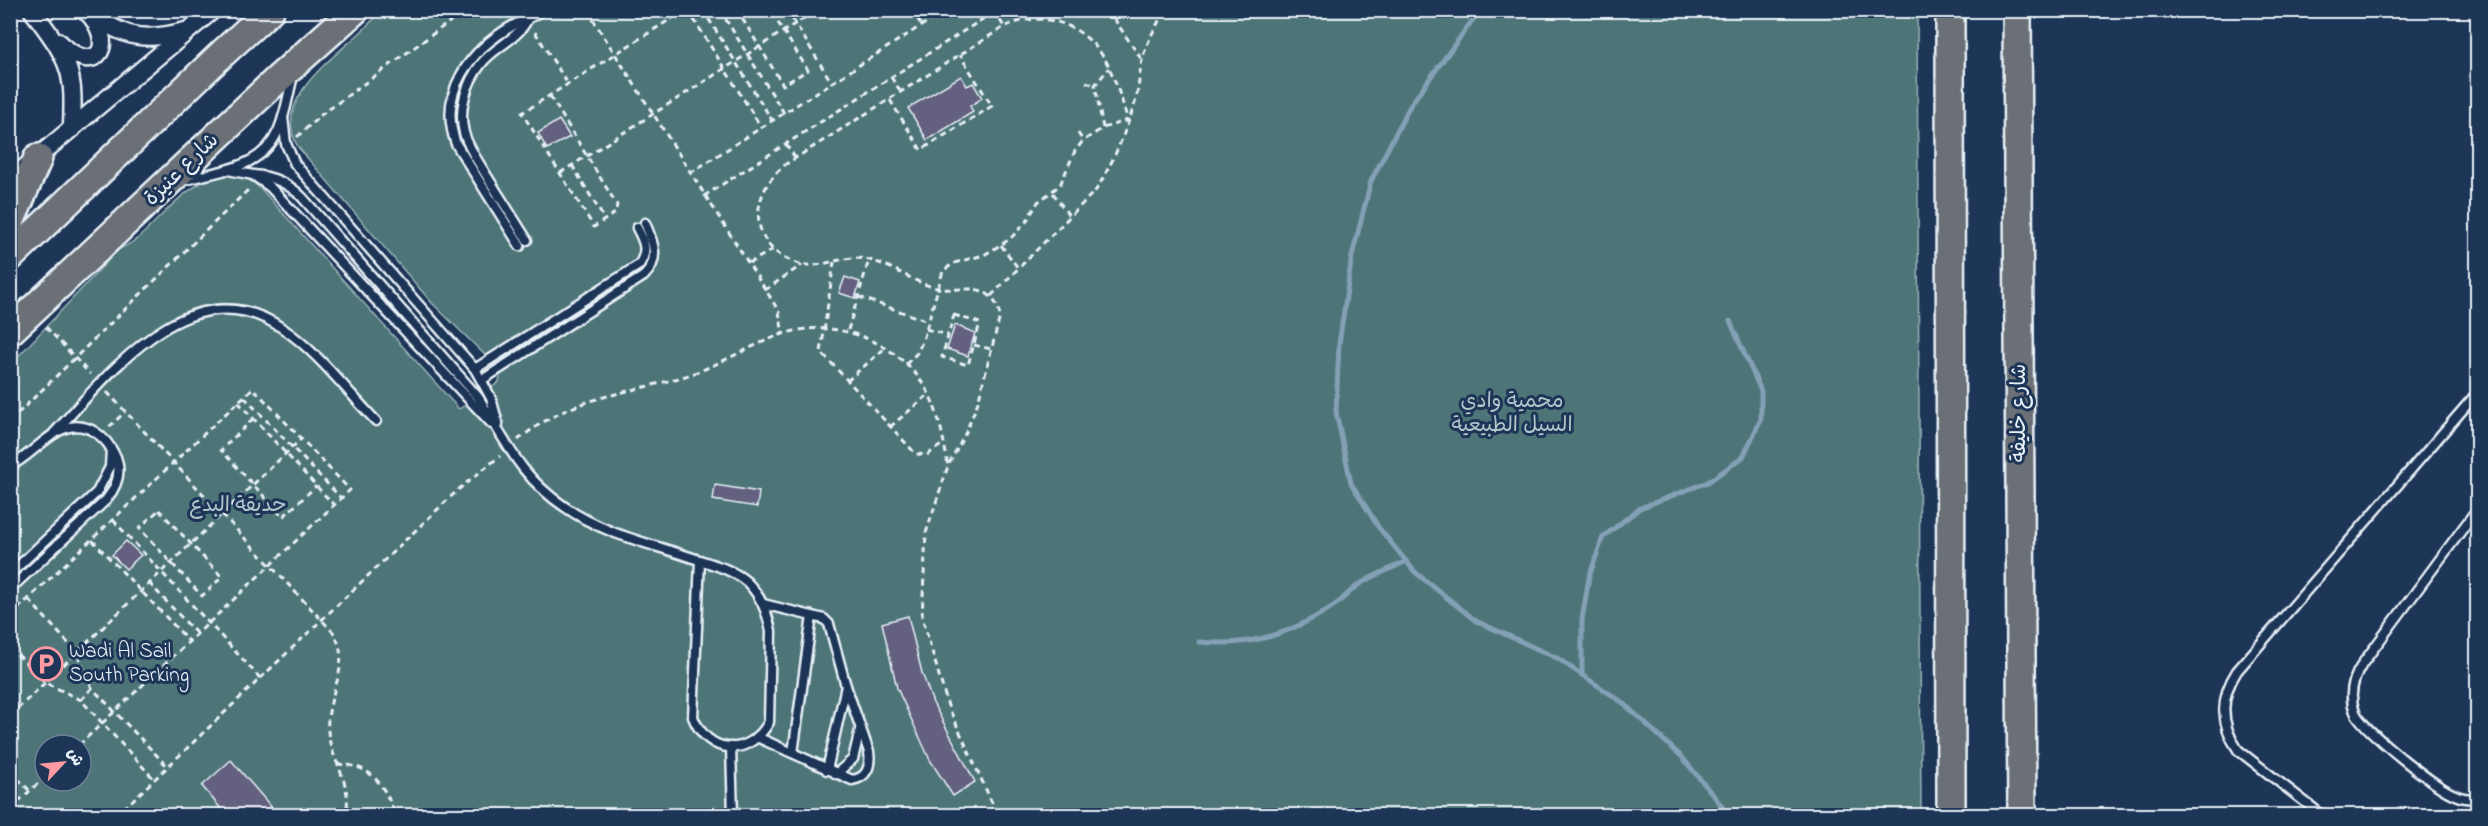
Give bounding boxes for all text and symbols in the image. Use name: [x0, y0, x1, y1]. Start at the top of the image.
street label: شارع عنيزة: [138, 127, 226, 213]
street label: شارع خليفة: [2005, 364, 2035, 462]
park label: محمية وادي السيل الطبيعية: [1451, 387, 1573, 441]
park label: حديقة البدع: [189, 491, 287, 521]
place label: Wadi Al Sail South Parking: [69, 637, 189, 693]
parking icon: Wadi Al Sail South Parking: [28, 646, 64, 682]
north arrow: [33, 733, 93, 793]
text: ش: [60, 744, 89, 770]

